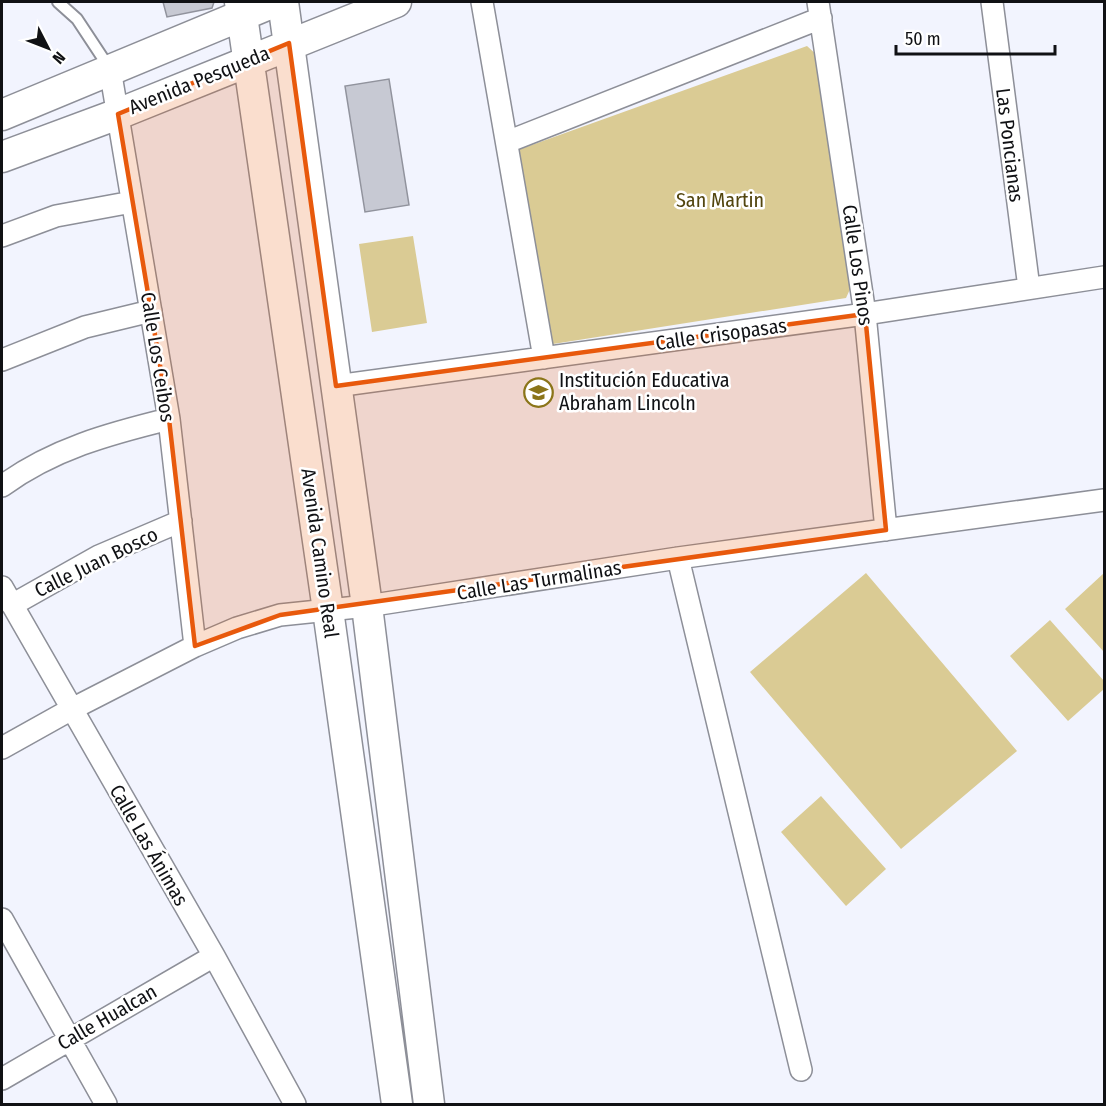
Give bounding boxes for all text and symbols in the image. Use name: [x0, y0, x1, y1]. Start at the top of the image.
north arrow: [18, 18, 78, 78]
scale bar: [896, 18, 1055, 56]
text: 50 m: [905, 28, 941, 50]
street label: Avenida Pesqueda: [125, 41, 273, 119]
text: N: [49, 48, 69, 68]
street label: Las Poncianas: [991, 87, 1029, 203]
park label: San Martin: [676, 188, 764, 212]
street label: Calle Los Pinos: [838, 203, 878, 327]
street label: Calle Los Ceibos: [136, 290, 180, 424]
street label: Calle Crisopasas: [654, 313, 788, 355]
place label: Institución Educativa Abraham Lincoln: [559, 368, 730, 415]
school or university icon: Institución Educativa Abraham Lincoln: [522, 376, 554, 408]
street label: Avenida Camino Real: [296, 467, 344, 639]
street label: Calle Juan Bosco: [30, 522, 162, 602]
street label: Calle Las Turmalinas: [455, 555, 623, 605]
street label: Calle Las Ánimas: [105, 780, 193, 910]
street label: Calle Hualcan: [53, 979, 161, 1055]

